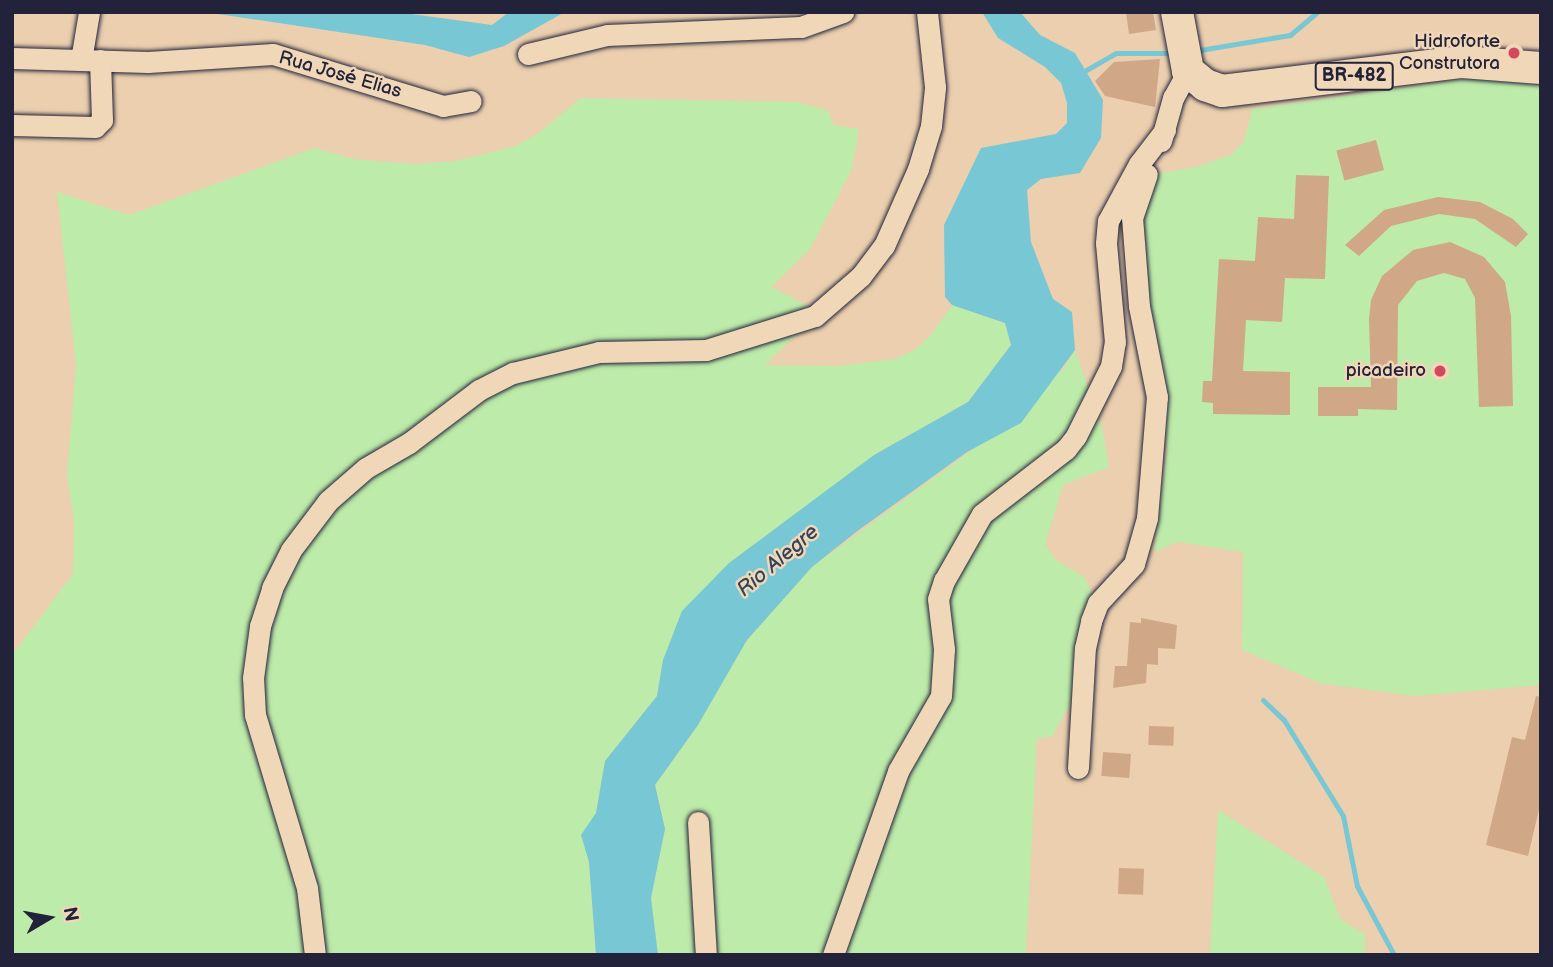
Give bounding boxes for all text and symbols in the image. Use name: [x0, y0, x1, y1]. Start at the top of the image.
place label: Hidroforte Construtora: [1399, 31, 1500, 75]
marker: Hidroforte Construtora: [1506, 45, 1522, 61]
street label: Rua José Elias: [276, 46, 404, 104]
road number: BR-482: [1314, 62, 1394, 90]
place label: picadeiro: [1346, 360, 1426, 382]
marker: picadeiro: [1432, 363, 1448, 379]
water label: Rio Alegre: [732, 520, 824, 602]
north arrow: [14, 883, 84, 953]
text: N: [58, 905, 83, 923]

